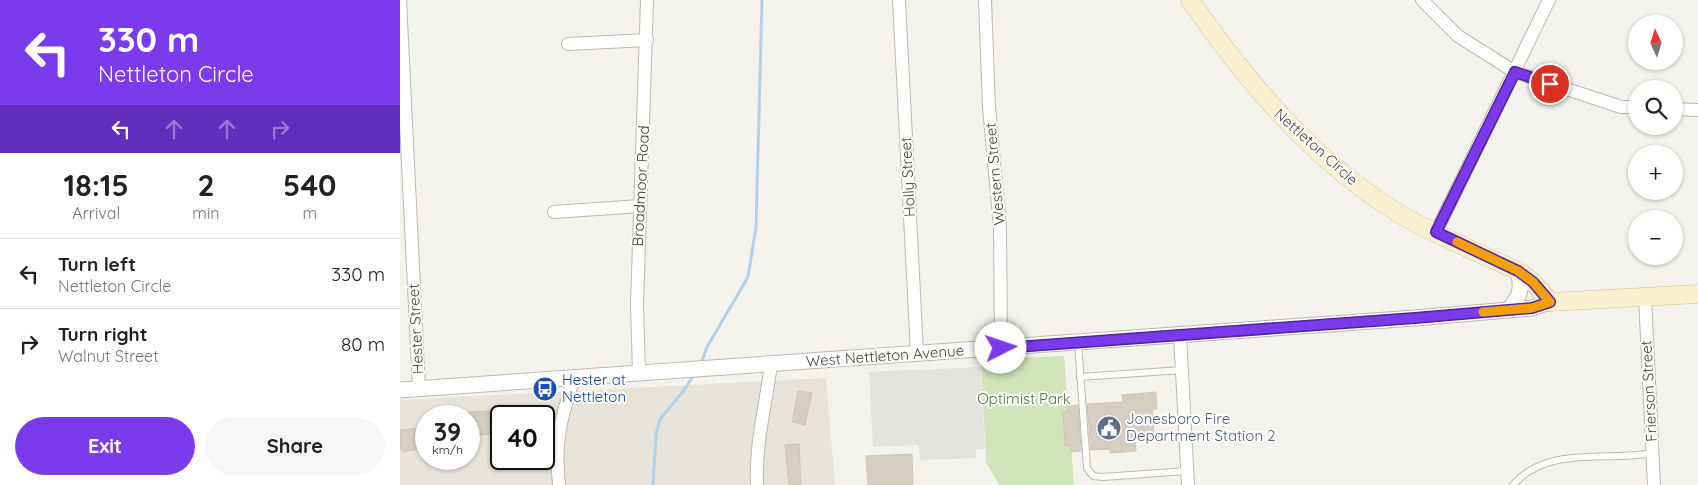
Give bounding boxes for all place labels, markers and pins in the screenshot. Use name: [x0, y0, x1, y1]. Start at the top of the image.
pin: [1529, 63, 1571, 105]
place label: Hester at Nettleton: [562, 370, 626, 406]
bus stop icon: Hester at Nettleton: [532, 376, 558, 402]
place label: Jonesboro Fire Department Station 2: [1126, 409, 1275, 445]
public building icon: Jonesboro Fire Department Station 2: [1096, 415, 1122, 441]

